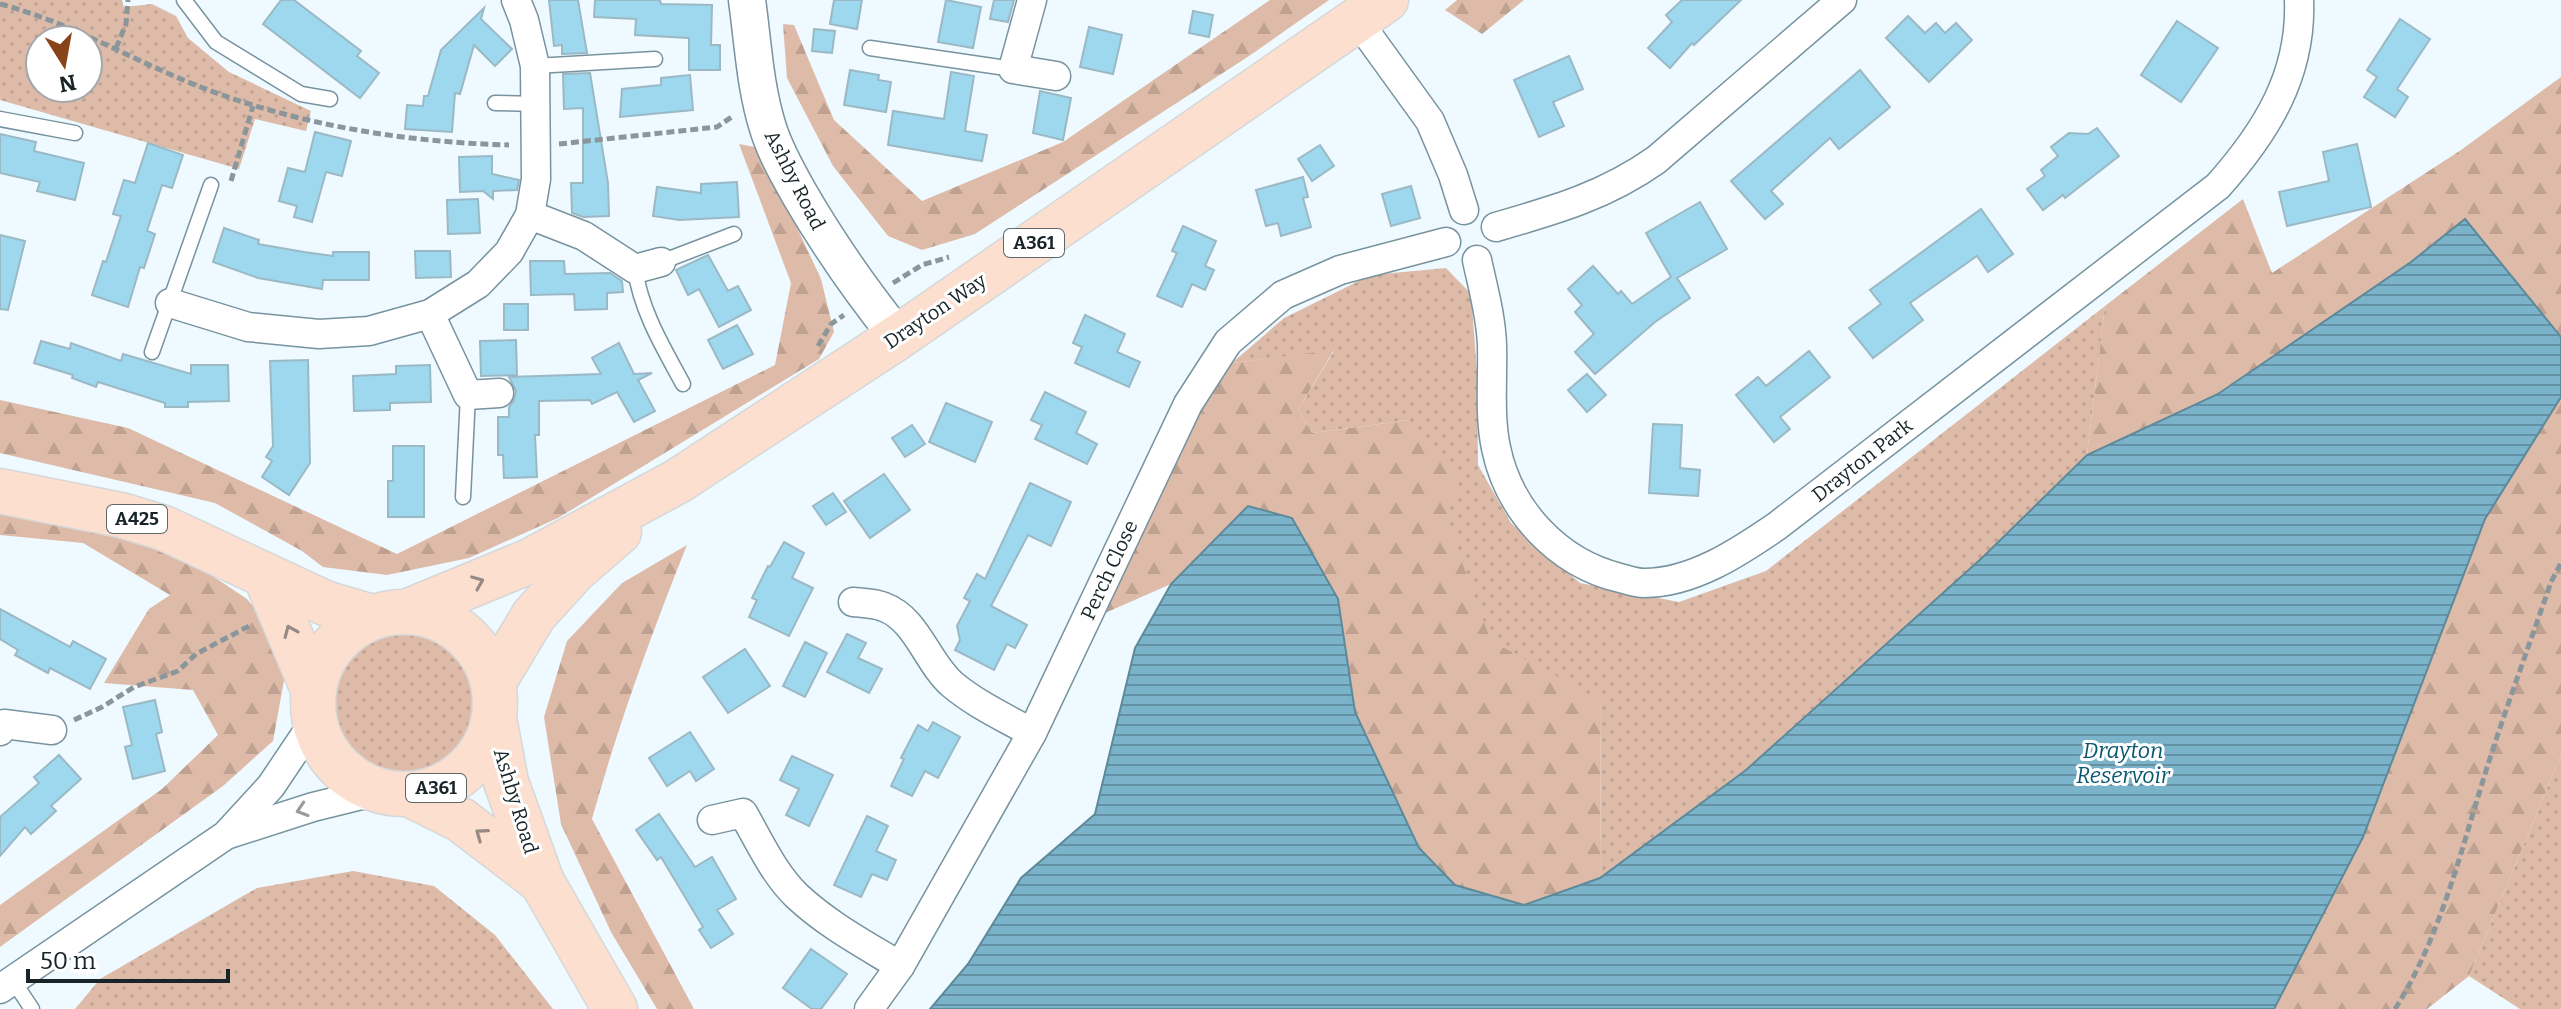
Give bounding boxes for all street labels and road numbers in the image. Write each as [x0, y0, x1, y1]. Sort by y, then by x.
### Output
street label: Ashby Road [760, 126, 830, 234]
road number: A361 [1004, 229, 1064, 257]
street label: Drayton Way [879, 268, 991, 354]
street label: Drayton Park [1807, 413, 1917, 507]
road number: A425 [107, 505, 167, 533]
street label: Perch Close [1075, 516, 1143, 624]
street label: Ashby Road [489, 746, 543, 857]
road number: A361 [406, 774, 466, 802]

